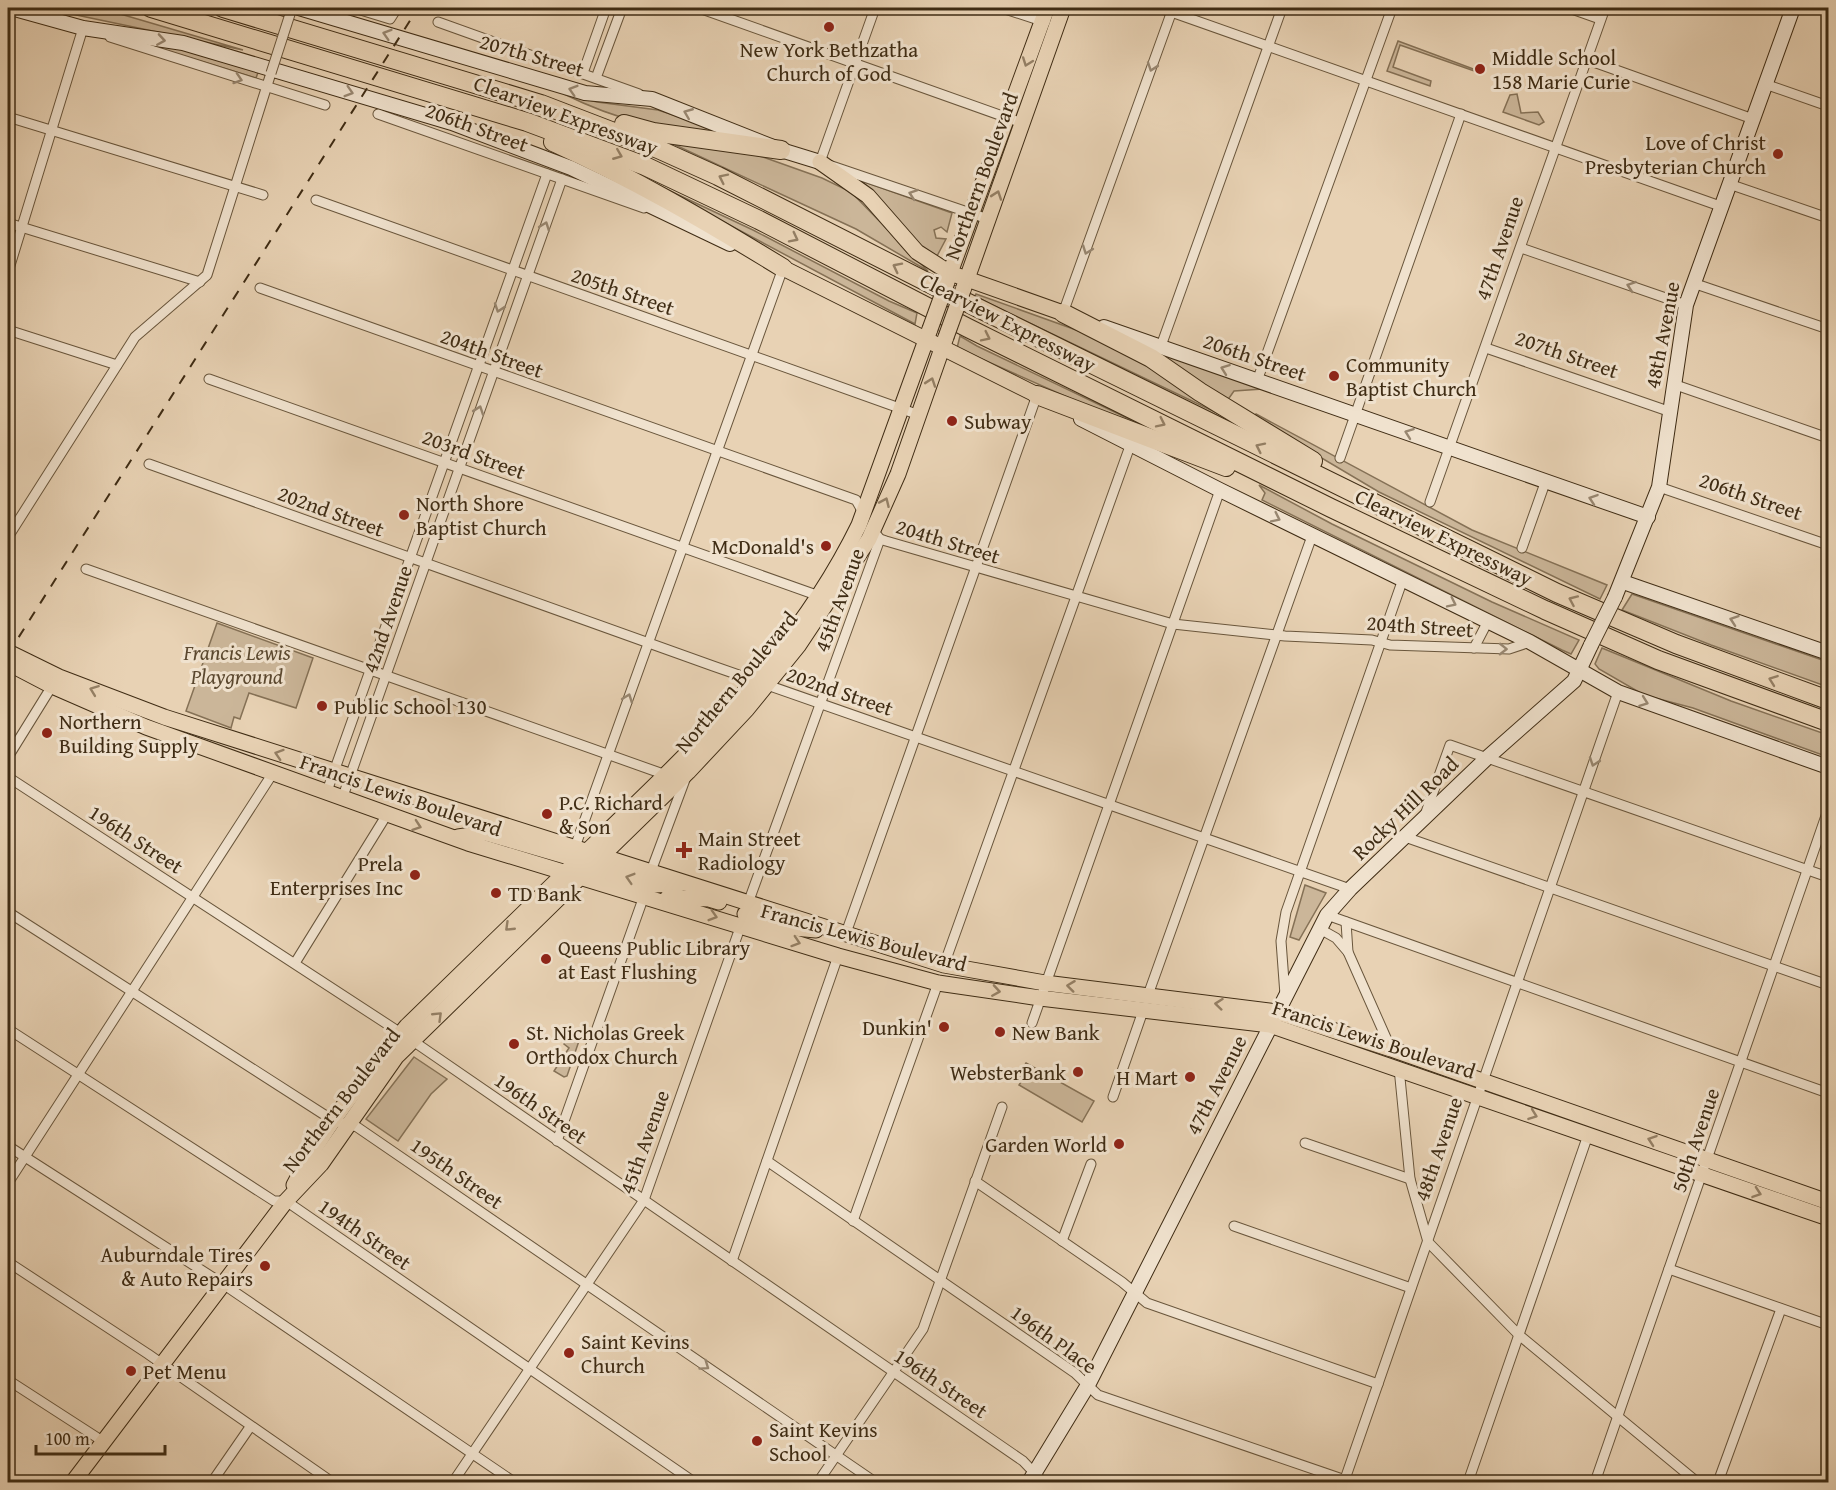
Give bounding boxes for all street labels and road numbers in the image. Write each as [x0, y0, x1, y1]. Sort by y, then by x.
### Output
street label: 207th Street [476, 25, 588, 85]
street label: Clearview Expressway [470, 67, 663, 163]
street label: Northern Boulevard [936, 87, 1026, 264]
street label: 206th Street [421, 94, 533, 160]
street label: 47th Avenue [1467, 191, 1531, 304]
street label: 205th Street [567, 259, 679, 323]
street label: Clearview Expressway [915, 264, 1102, 380]
street label: 48th Avenue [1636, 279, 1688, 391]
street label: 204th Street [436, 320, 548, 386]
street label: 207th Street [1511, 322, 1623, 386]
street label: 206th Street [1199, 325, 1311, 389]
street label: 203rd Street [418, 421, 530, 487]
street label: 206th Street [1695, 464, 1807, 528]
street label: 202nd Street [274, 477, 389, 545]
street label: Clearview Expressway [1350, 481, 1538, 594]
street label: 204th Street [892, 510, 1004, 572]
street label: 45th Avenue [806, 544, 872, 656]
street label: 42nd Avenue [354, 561, 420, 677]
street label: Northern Boulevard [667, 604, 805, 760]
street label: 204th Street [1365, 607, 1475, 645]
street label: 202nd Street [782, 658, 898, 724]
street label: Francis Lewis Boulevard [296, 746, 507, 844]
street label: Rocky Hill Road [1345, 748, 1466, 867]
street label: 196th Street [83, 797, 190, 882]
street label: Francis Lewis Boulevard [758, 895, 971, 980]
street label: Francis Lewis Boulevard [1268, 992, 1480, 1087]
street label: Northern Boulevard [274, 1020, 408, 1179]
street label: 47th Avenue [1178, 1029, 1255, 1140]
street label: 196th Street [488, 1065, 594, 1152]
street label: 50th Avenue [1663, 1083, 1727, 1196]
street label: 45th Avenue [611, 1086, 677, 1198]
street label: 48th Avenue [1406, 1092, 1470, 1205]
street label: 195th Street [404, 1130, 510, 1217]
street label: 194th Street [312, 1191, 418, 1278]
street label: 196th Place [1004, 1297, 1104, 1381]
street label: 196th Street [888, 1340, 995, 1426]

